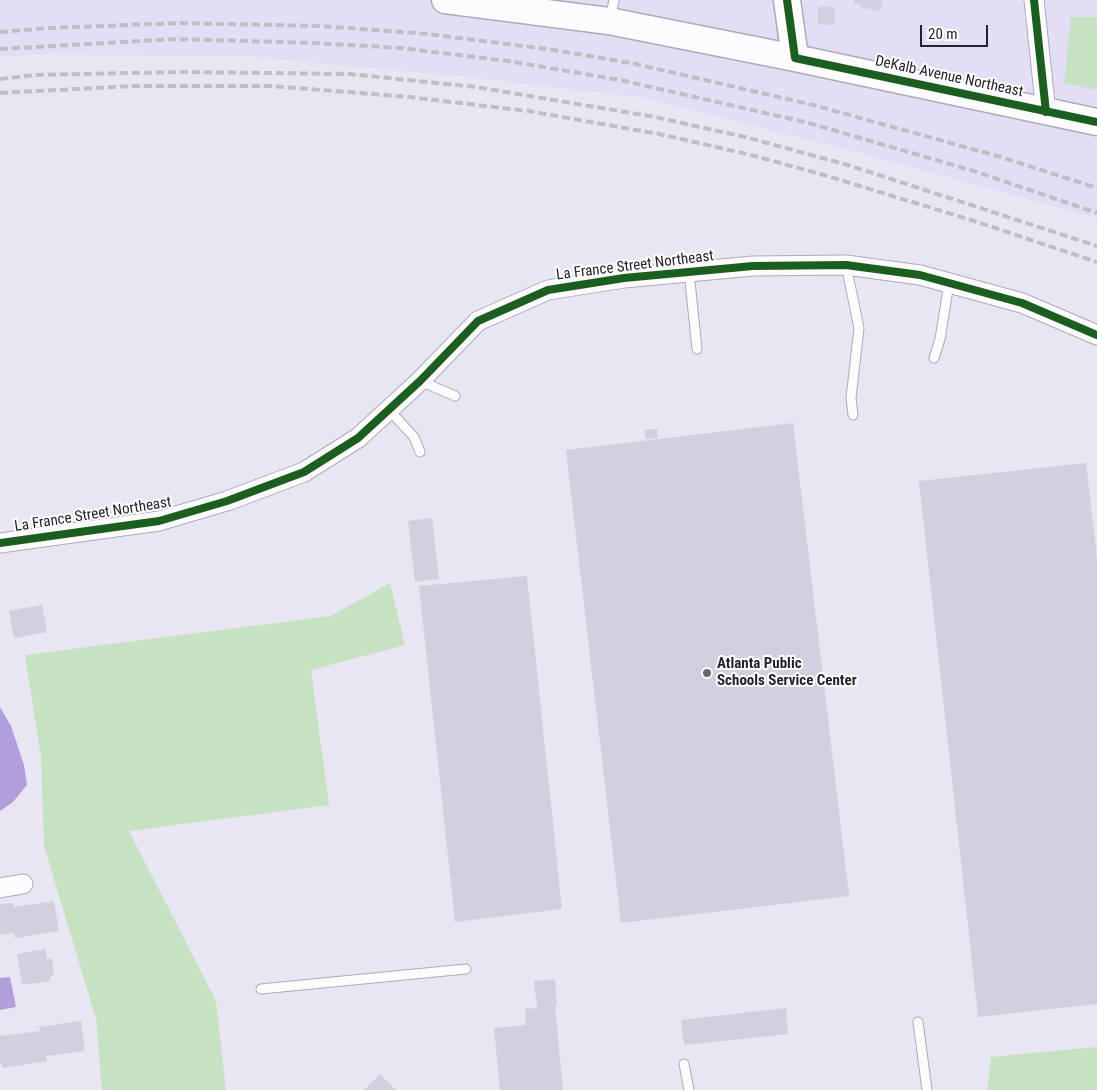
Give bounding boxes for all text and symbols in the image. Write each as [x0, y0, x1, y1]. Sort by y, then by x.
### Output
scale bar [922, 15, 990, 47]
text: 20 m [928, 25, 958, 43]
street label: DeKalb Avenue Northeast [873, 53, 1025, 101]
street label: La France Street Northeast [555, 247, 715, 285]
street label: La France Street Northeast [13, 494, 173, 536]
place label: Atlanta Public Schools Service Center [717, 655, 857, 690]
marker: Atlanta Public Schools Service Center [701, 667, 713, 679]

